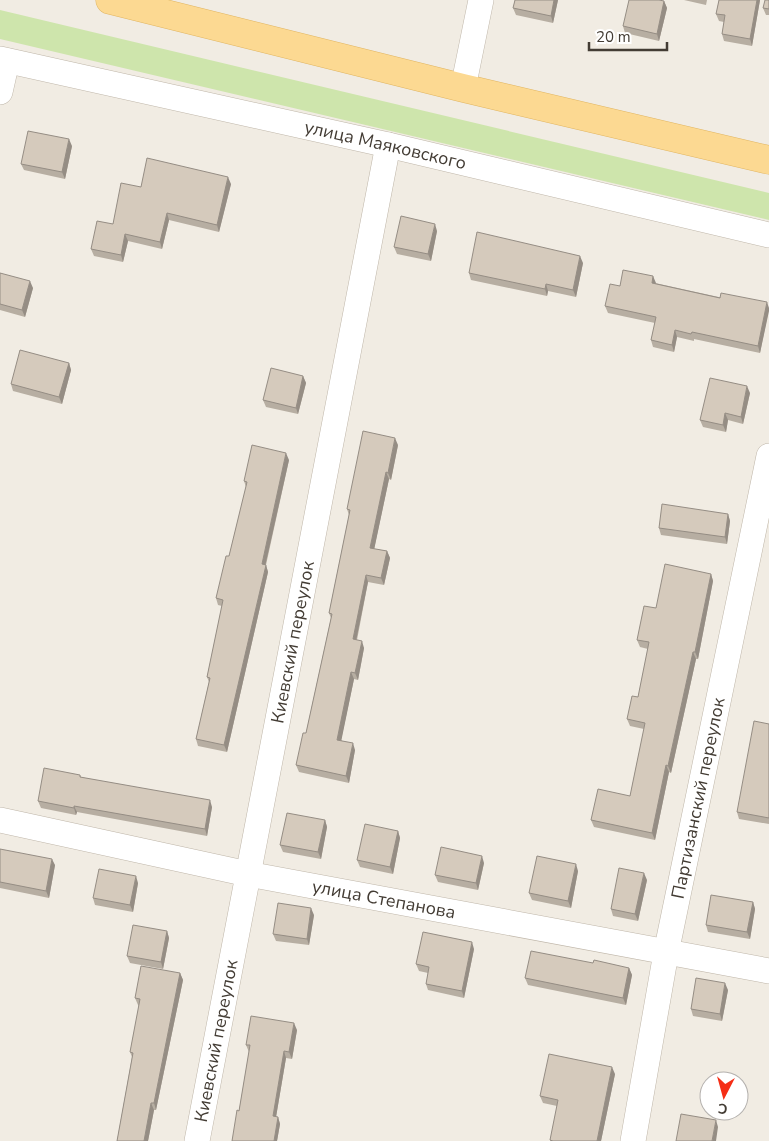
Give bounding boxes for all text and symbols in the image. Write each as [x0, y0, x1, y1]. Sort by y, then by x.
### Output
scale bar [589, 20, 666, 52]
text: 20 m [596, 27, 631, 47]
street label: улица Маяковского [302, 115, 469, 175]
street label: Киевский переулок [265, 558, 320, 725]
street label: Партизанский переулок [666, 695, 731, 901]
street label: улица Степанова [310, 874, 457, 924]
street label: Киевский переулок [189, 957, 244, 1124]
north arrow [699, 1071, 749, 1121]
text: С [716, 1098, 728, 1118]

